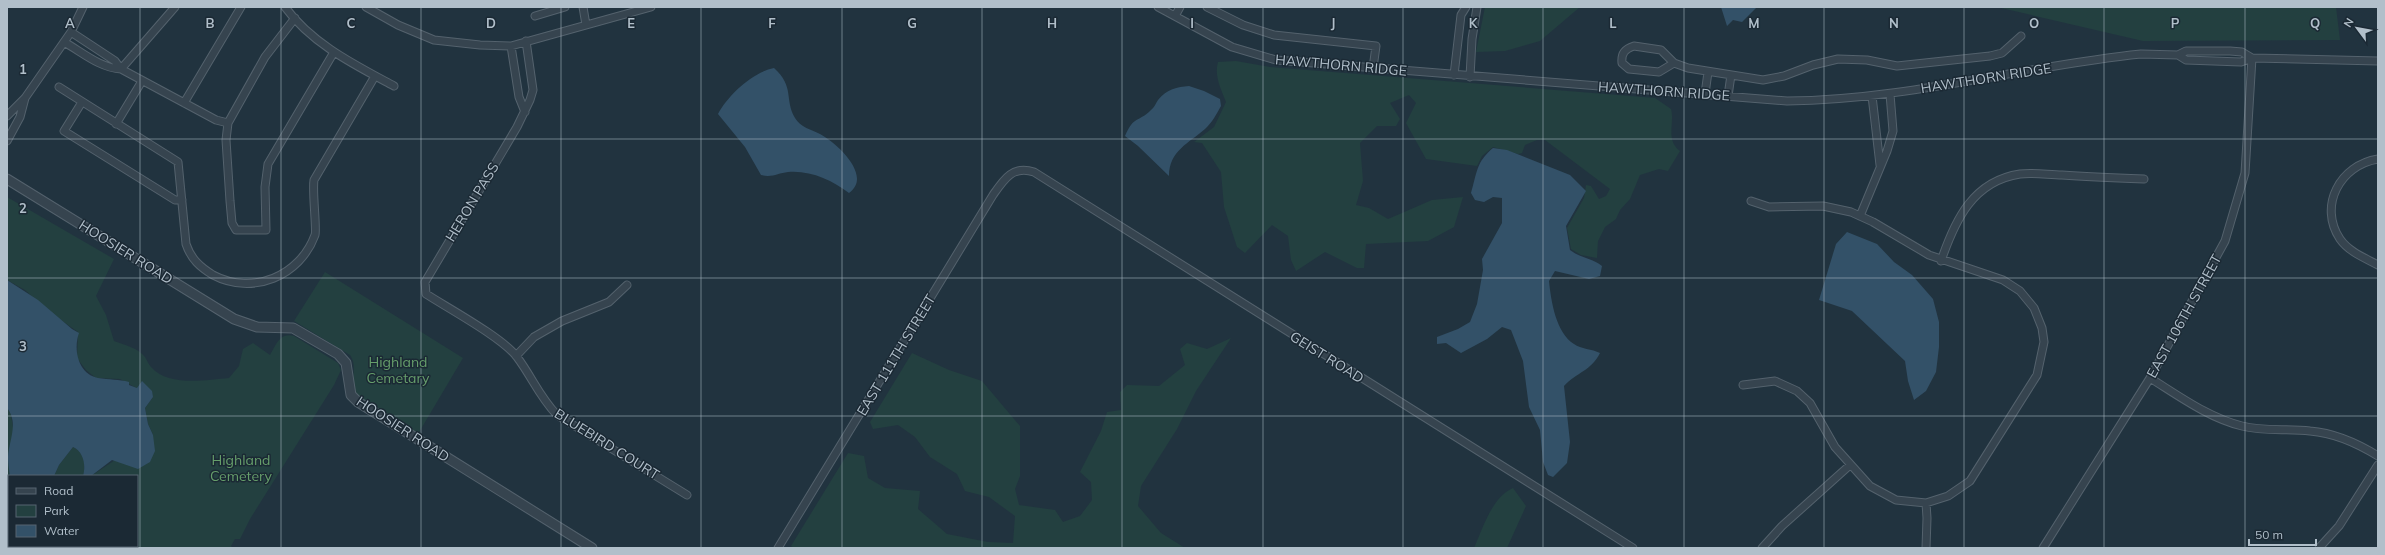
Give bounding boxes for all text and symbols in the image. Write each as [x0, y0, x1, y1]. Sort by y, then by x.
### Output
north arrow [2337, 8, 2377, 48]
text: A [65, 15, 75, 31]
text: B [206, 15, 215, 31]
text: C [347, 15, 356, 31]
text: D [486, 15, 496, 31]
text: E [627, 15, 635, 31]
text: F [768, 15, 776, 31]
text: G [907, 15, 917, 31]
text: H [1047, 15, 1057, 31]
text: I [1190, 15, 1194, 31]
text: J [1331, 15, 1335, 31]
text: K [1469, 15, 1479, 31]
text: L [1609, 15, 1617, 31]
text: M [1748, 15, 1760, 31]
text: N [1889, 15, 1899, 31]
text: O [2029, 15, 2039, 31]
text: P [2171, 15, 2180, 31]
text: Q [2310, 15, 2320, 31]
text: N [2340, 15, 2357, 30]
street label: HAWTHORN RIDGE [1274, 50, 1408, 80]
street label: HAWTHORN RIDGE [1919, 59, 2053, 97]
text: 1 [19, 61, 27, 77]
street label: HAWTHORN RIDGE [1598, 77, 1730, 105]
street label: HERON PASS [441, 159, 503, 245]
text: 2 [19, 200, 27, 216]
street label: HOOSIER ROAD [76, 216, 176, 288]
street label: EAST 106TH STREET [2143, 251, 2226, 381]
street label: EAST 111TH STREET [853, 291, 940, 419]
street label: GEIST ROAD [1287, 327, 1367, 387]
text: 3 [19, 338, 27, 354]
park label: Highland Cemetary [367, 353, 430, 387]
street label: HOOSIER ROAD [353, 392, 453, 466]
street label: BLUEBIRD COURT [551, 404, 663, 484]
park label: Highland Cemetery [210, 451, 273, 485]
legend [8, 475, 138, 547]
text: Road [44, 483, 73, 498]
text: Park [44, 503, 70, 518]
scale bar [2249, 521, 2316, 547]
text: Water [44, 523, 80, 538]
text: 50 m [2255, 527, 2283, 542]

